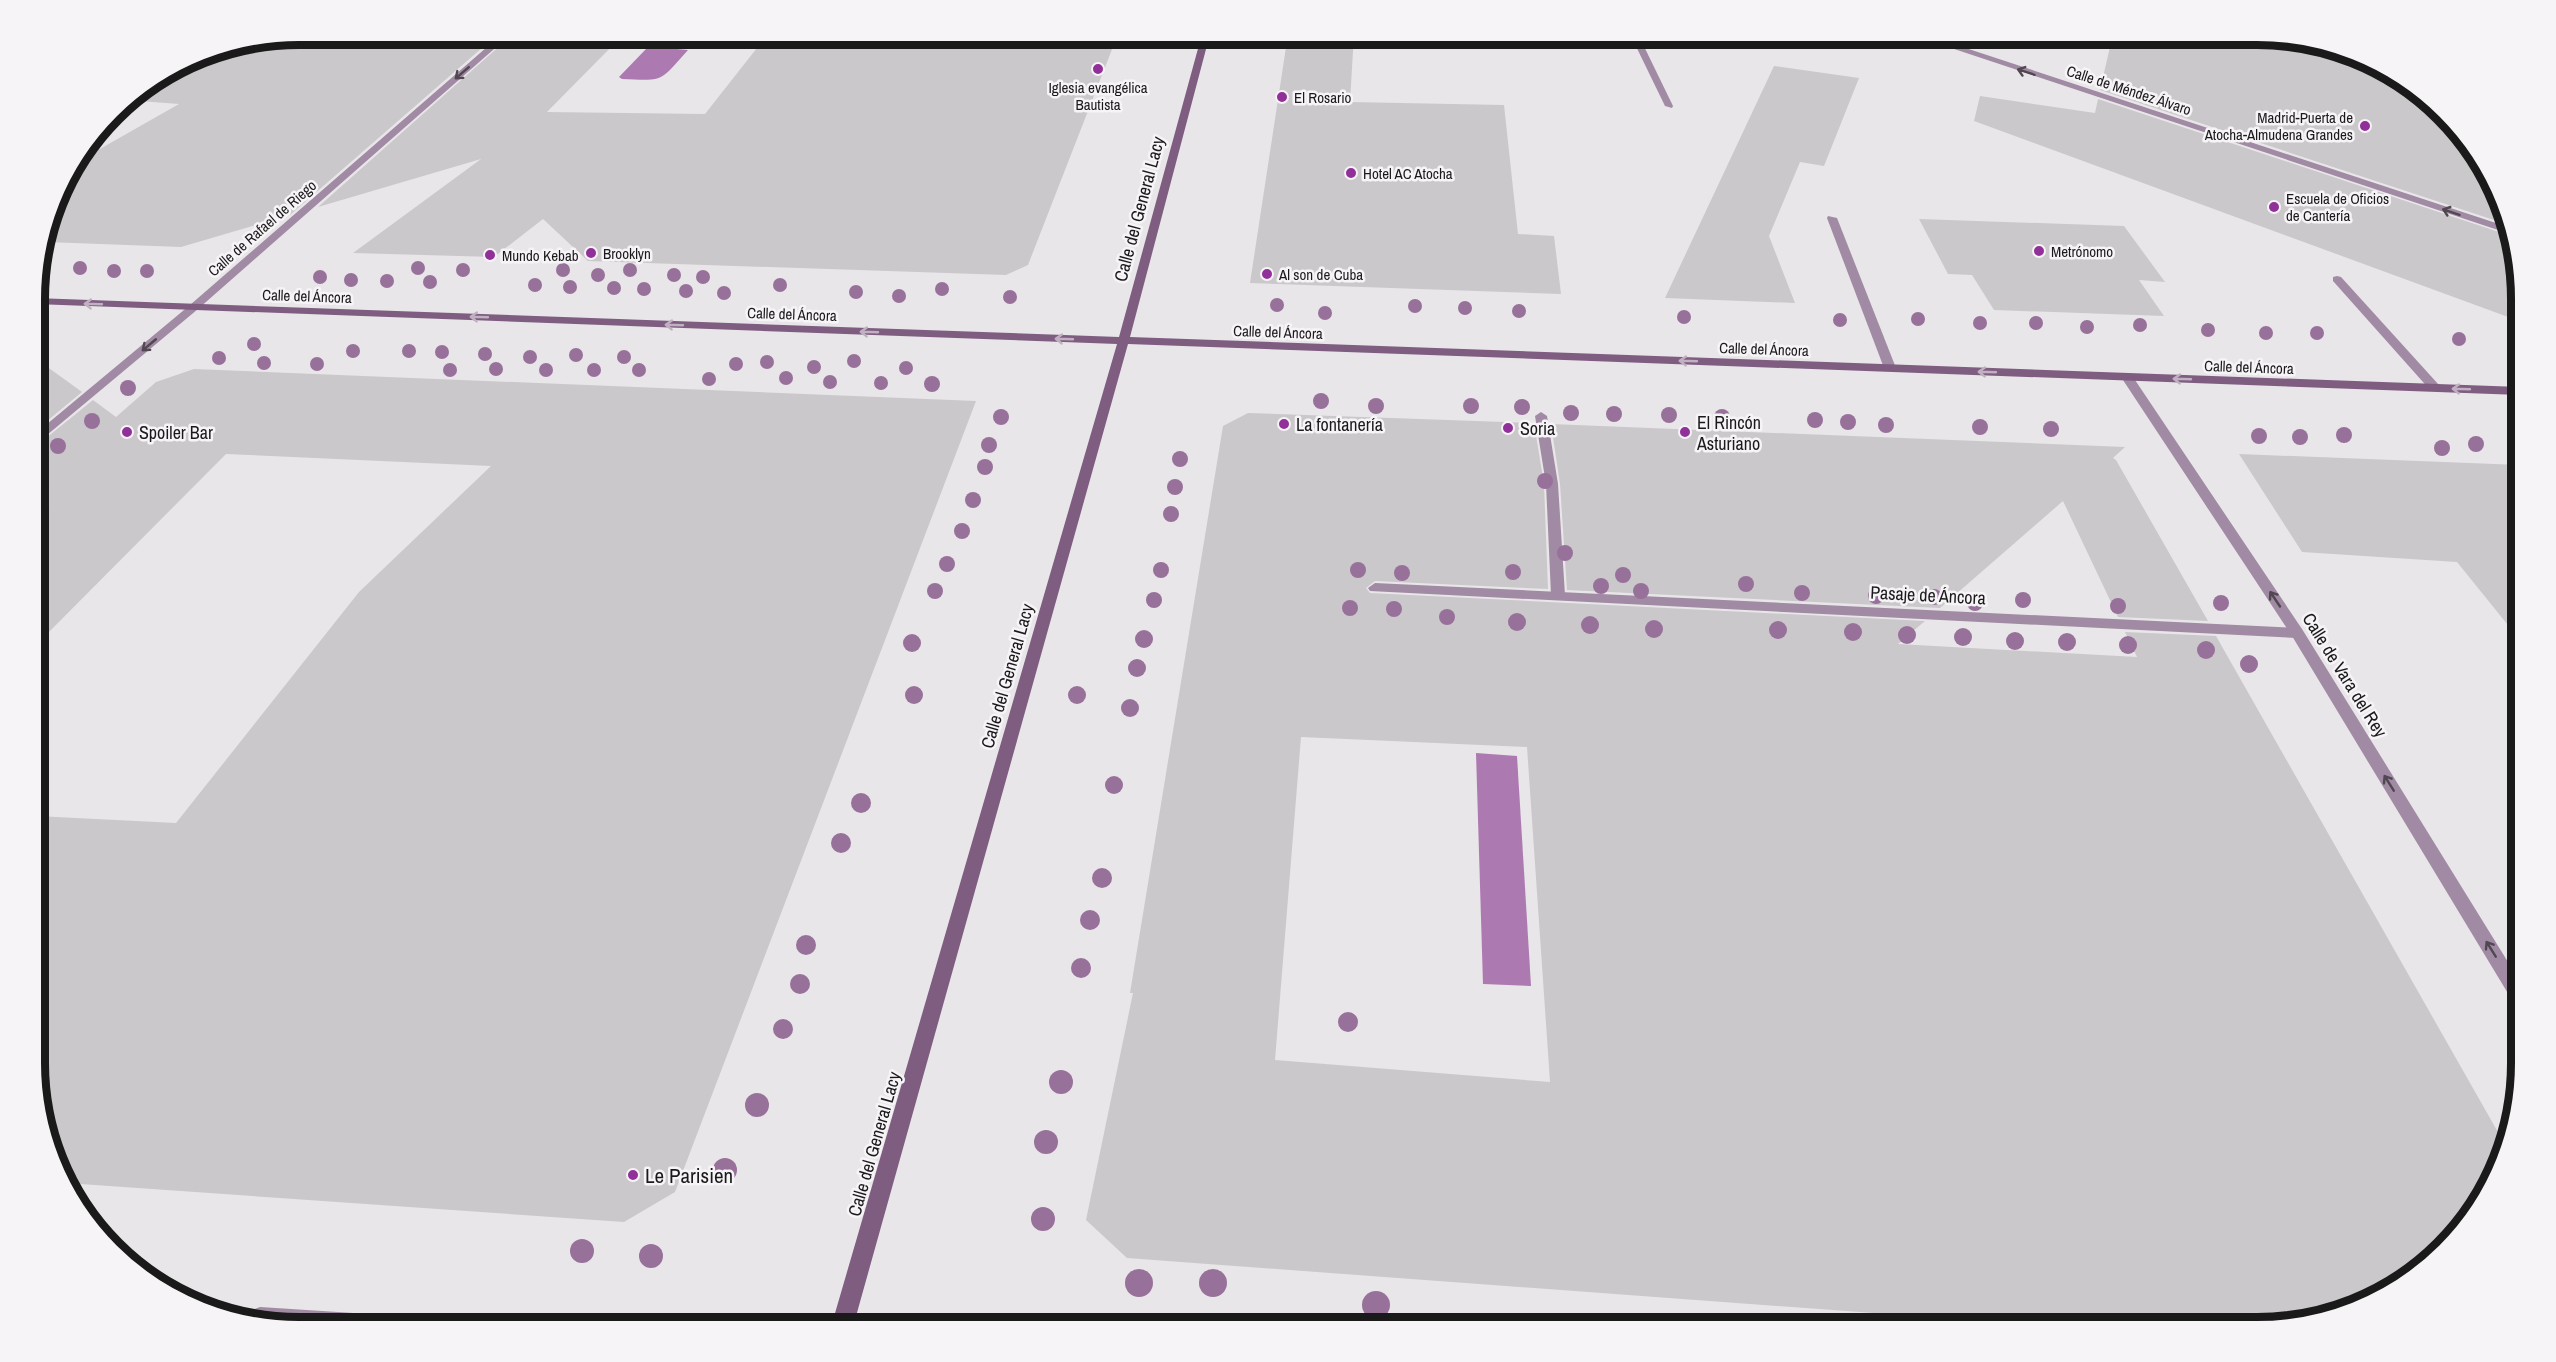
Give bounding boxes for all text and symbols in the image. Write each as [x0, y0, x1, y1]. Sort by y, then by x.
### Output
street label: Calle de Méndez Álvaro [2064, 60, 2194, 120]
marker: Iglesia evangélica Bautista [1091, 62, 1105, 76]
one-way arrow [2017, 65, 2036, 76]
one-way arrow [455, 66, 470, 80]
place label: Iglesia evangélica Bautista [1048, 77, 1148, 115]
place label: El Rosario [1294, 87, 1352, 108]
marker: El Rosario [1275, 90, 1289, 104]
place label: Madrid-Puerta de Atocha-Almudena Grandes [2204, 107, 2353, 145]
marker: Madrid-Puerta de Atocha-Almudena Grandes [2358, 119, 2372, 133]
street label: Calle del General Lacy [1108, 133, 1171, 284]
place label: Hotel AC Atocha [1363, 163, 1453, 184]
marker: Hotel AC Atocha [1344, 166, 1358, 180]
street label: Calle de Rafael de Riego [203, 175, 321, 281]
place label: Escuela de Oficios de Cantería [2286, 188, 2389, 226]
marker: Escuela de Oficios de Cantería [2267, 200, 2281, 214]
one-way arrow [2442, 205, 2461, 216]
place label: Metrónomo [2051, 241, 2113, 262]
place label: Brooklyn [603, 243, 651, 264]
marker: Metrónomo [2032, 244, 2046, 258]
place label: Mundo Kebab [502, 245, 579, 266]
marker: Brooklyn [584, 246, 598, 260]
marker: Mundo Kebab [483, 248, 497, 262]
place label: Al son de Cuba [1278, 264, 1363, 285]
marker: Al son de Cuba [1260, 267, 1274, 281]
street label: Calle del Áncora [262, 284, 352, 308]
one-way arrow [84, 298, 104, 309]
street label: Calle del Áncora [747, 302, 837, 326]
one-way arrow [470, 312, 490, 323]
one-way arrow [665, 319, 685, 330]
street label: Calle del Áncora [1233, 320, 1323, 344]
one-way arrow [860, 326, 880, 337]
one-way arrow [1055, 333, 1075, 344]
street label: Calle del Áncora [1719, 337, 1809, 361]
one-way arrow [141, 338, 157, 351]
one-way arrow [1678, 355, 1698, 366]
street label: Calle del Áncora [2204, 355, 2294, 379]
one-way arrow [1978, 366, 1998, 378]
one-way arrow [2173, 374, 2193, 385]
one-way arrow [2452, 384, 2472, 395]
place label: El Rincón Asturiano [1696, 410, 1761, 456]
place label: La fontanería [1296, 412, 1383, 437]
place label: Soria [1520, 416, 1555, 441]
marker: La fontanería [1277, 417, 1291, 431]
place label: Spoiler Bar [139, 420, 213, 445]
marker: Soria [1501, 421, 1515, 435]
marker: Spoiler Bar [120, 425, 134, 439]
marker: El Rincón Asturiano [1678, 425, 1692, 439]
street label: Pasaje de Áncora [1870, 579, 1986, 611]
one-way arrow [2268, 591, 2281, 608]
street label: Calle del General Lacy [974, 600, 1040, 751]
street label: Calle de Vara del Rey [2297, 608, 2394, 743]
one-way arrow [2382, 775, 2394, 792]
one-way arrow [2484, 941, 2496, 958]
street label: Calle del General Lacy [841, 1068, 907, 1219]
place label: Le Parisien [645, 1161, 733, 1190]
marker: Le Parisien [626, 1168, 640, 1182]

